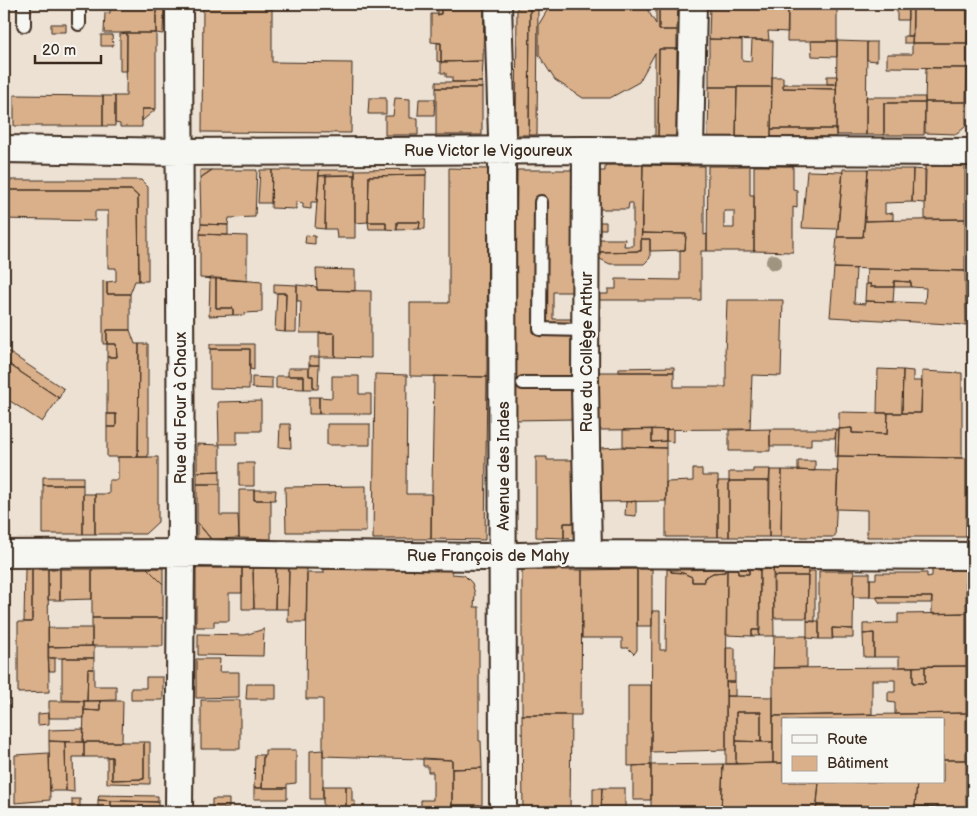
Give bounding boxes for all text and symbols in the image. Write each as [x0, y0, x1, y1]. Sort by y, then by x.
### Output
scale bar [35, 32, 101, 64]
text: 20 m [42, 41, 76, 60]
street label: Rue Victor le Vigoureux [404, 142, 573, 161]
street label: Rue du Collège Arthur [578, 271, 597, 432]
street label: Rue du Four à Chaux [172, 331, 191, 484]
street label: Avenue des Indes [495, 401, 514, 531]
street label: Rue François de Mahy [407, 547, 570, 566]
legend [782, 718, 944, 784]
text: Route [827, 730, 868, 749]
text: Bâtiment [827, 754, 889, 773]

